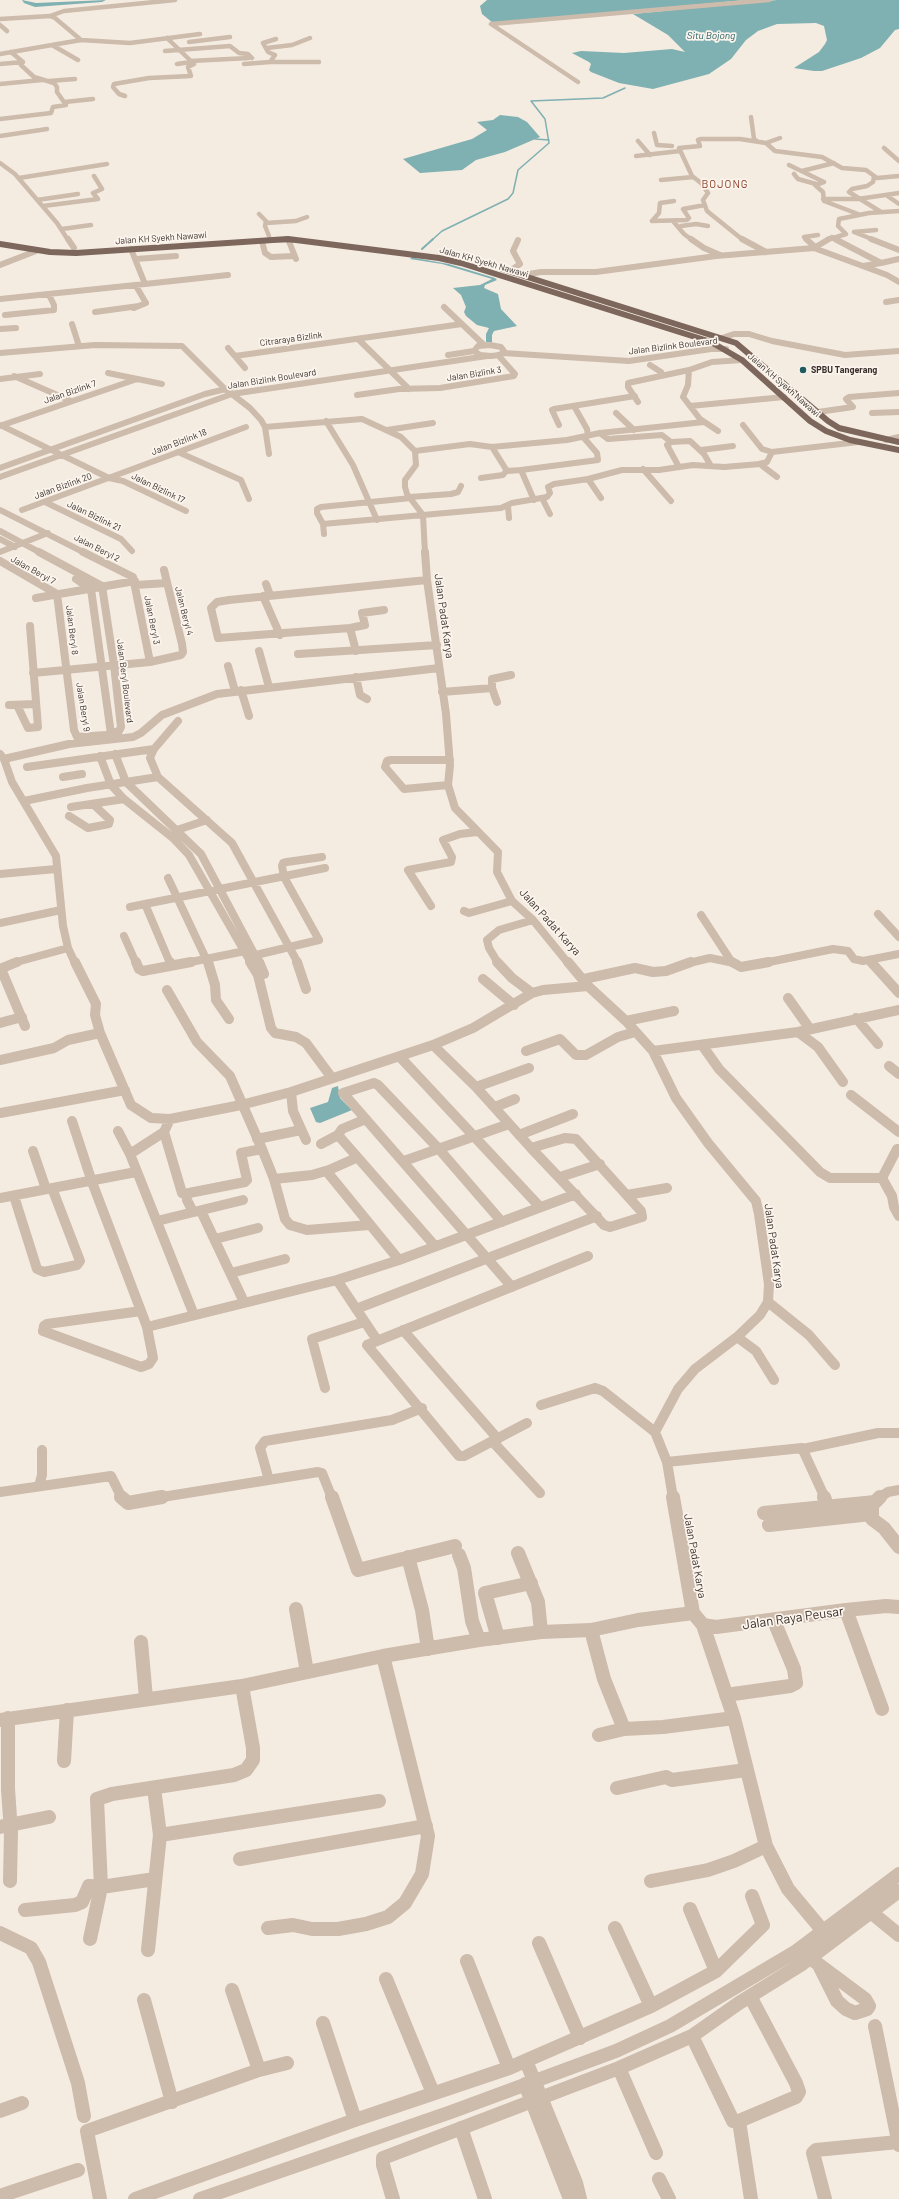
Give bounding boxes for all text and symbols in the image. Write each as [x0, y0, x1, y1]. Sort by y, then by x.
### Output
water label: Situ Bojong [687, 30, 735, 42]
district label: BOJONG [701, 177, 749, 191]
street label: Jalan KH Syekh Nawawi [115, 229, 207, 247]
street label: Jalan KH Syekh Nawawi [438, 244, 530, 280]
street label: Citraraya Bizlink [259, 329, 323, 349]
street label: Jalan Bizlink Boulevard [628, 335, 718, 357]
street label: Jalan KH Syekh Nawawi [746, 351, 822, 419]
street label: Jalan Bizlink 3 [446, 364, 502, 384]
marker: SPBU Tangerang [798, 365, 808, 375]
place label: SPBU Tangerang [811, 365, 877, 375]
street label: Jalan Bizlink Boulevard [227, 367, 317, 391]
street label: Jalan Bizlink 7 [42, 378, 98, 406]
street label: Jalan Bizlink 18 [150, 426, 208, 458]
street label: Jalan Bizlink 17 [130, 470, 186, 506]
street label: Jalan Bizlink 20 [33, 471, 93, 501]
street label: Jalan Bizlink 21 [65, 498, 123, 534]
street label: Jalan Beryl 2 [72, 532, 122, 564]
street label: Jalan Beryl 7 [9, 553, 57, 587]
street label: Jalan Padat Karya [432, 573, 456, 659]
street label: Jalan Beryl 4 [173, 585, 195, 637]
street label: Jalan Beryl 3 [142, 595, 162, 645]
street label: Jalan Beryl 8 [64, 605, 80, 655]
street label: Jalan Beryl Boulevard [115, 639, 135, 723]
street label: Jalan Beryl 9 [74, 682, 92, 732]
street label: Jalan Padat Karya [517, 886, 583, 958]
street label: Jalan Padat Karya [762, 1203, 786, 1289]
street label: Jalan Padat Karya [681, 1513, 709, 1599]
street label: Jalan Raya Peusar [741, 1603, 845, 1633]

